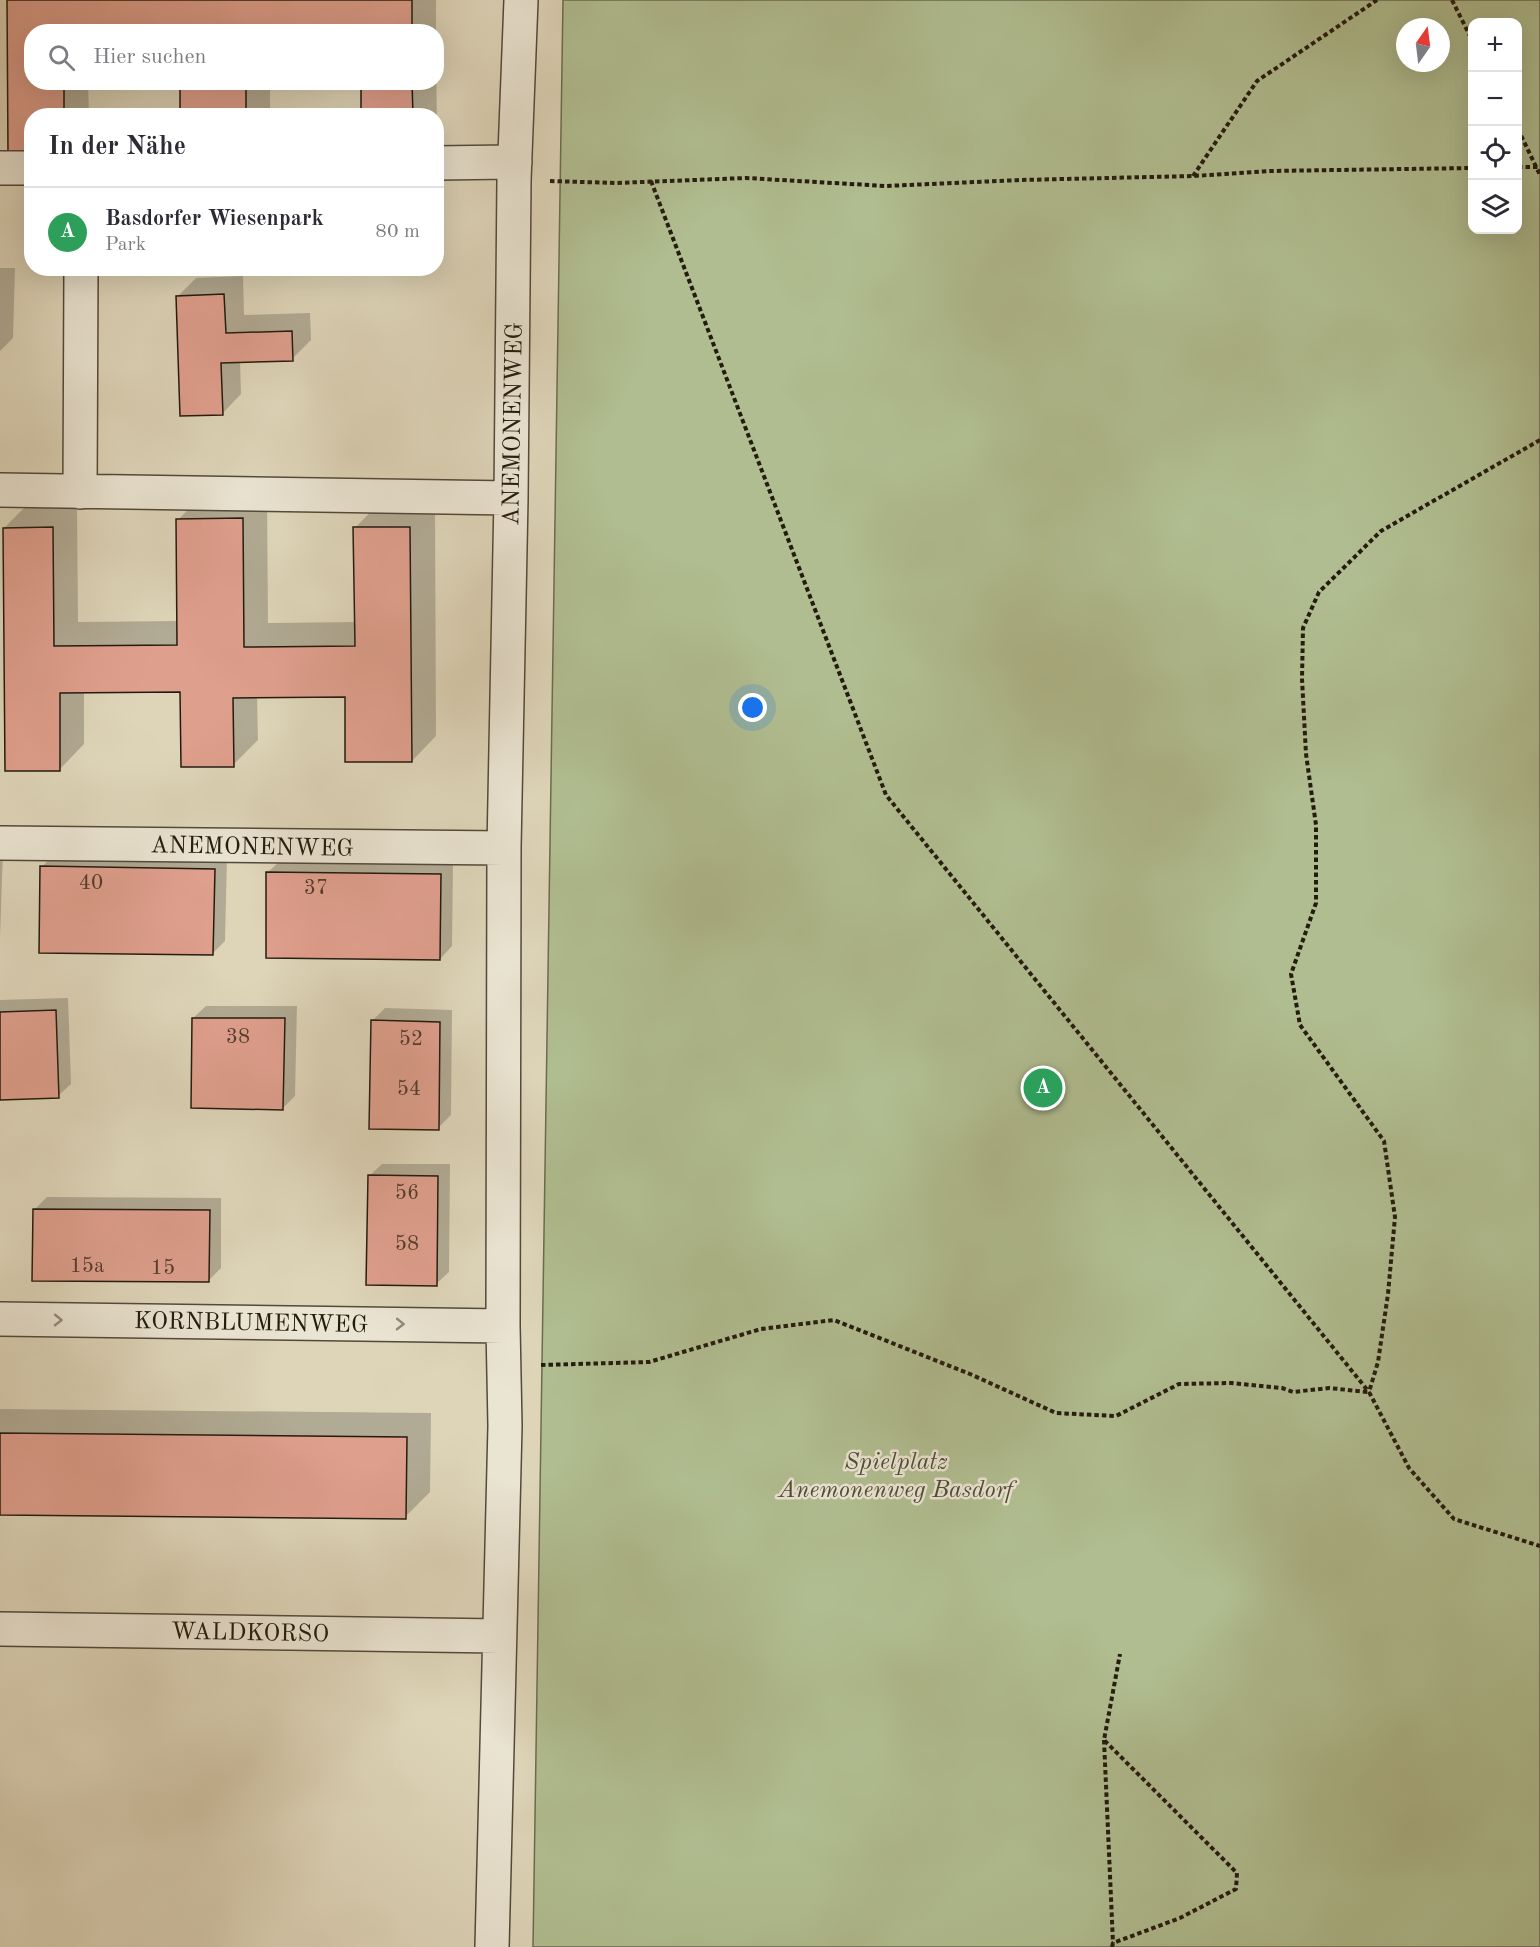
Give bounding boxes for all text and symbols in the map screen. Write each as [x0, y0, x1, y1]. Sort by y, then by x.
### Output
north arrow [1396, 18, 1450, 72]
map controls [1468, 18, 1522, 234]
button: + [1468, 18, 1522, 72]
search box [24, 24, 444, 90]
icon: search [45, 41, 78, 74]
text: Hier suchen [93, 46, 206, 68]
button: − [1468, 72, 1522, 126]
button: locate [1468, 126, 1522, 180]
text: In der Nähe [48, 134, 186, 160]
button: layers [1468, 180, 1522, 234]
text: Basdorfer Wiesenpark [105, 208, 324, 230]
text: A [60, 222, 75, 242]
text: 80 m [375, 222, 420, 242]
text: Park [105, 235, 146, 255]
street label: ANEMONENWEG [500, 322, 528, 526]
your location [738, 693, 767, 722]
street label: ANEMONENWEG [150, 834, 354, 862]
house number: 40 [79, 873, 103, 894]
house number: 37 [304, 878, 328, 899]
house number: 38 [226, 1027, 250, 1048]
house number: 52 [399, 1029, 423, 1050]
pin: A [1024, 1066, 1062, 1110]
house number: 54 [397, 1079, 421, 1100]
house number: 56 [395, 1183, 419, 1204]
house number: 58 [395, 1234, 419, 1255]
house number: 15a [70, 1256, 104, 1277]
house number: 15 [151, 1258, 175, 1279]
street label: KORNBLUMENWEG [134, 1310, 368, 1338]
one-way arrow [54, 1314, 63, 1326]
one-way arrow [396, 1318, 405, 1331]
park label: Spielplatz Anemonenweg Basdorf [776, 1451, 1018, 1503]
street label: WALDKORSO [171, 1621, 329, 1647]

